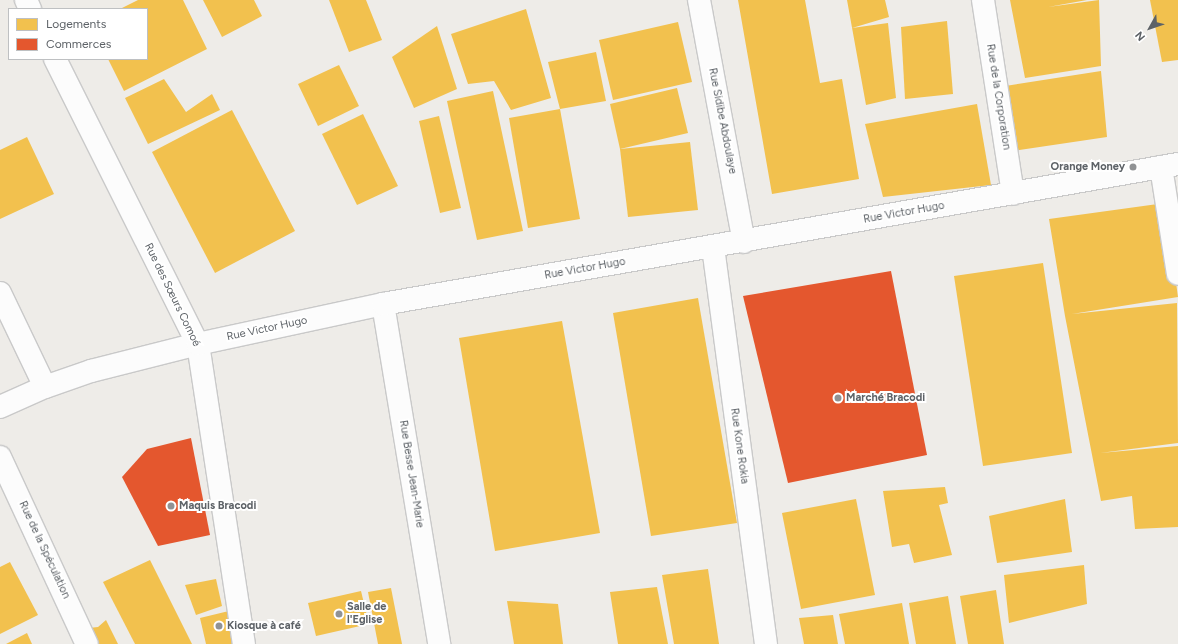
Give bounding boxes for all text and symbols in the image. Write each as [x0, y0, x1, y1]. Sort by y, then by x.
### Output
legend [8, 8, 148, 60]
north arrow [1130, 8, 1170, 48]
text: Logements [46, 17, 106, 31]
text: N [1133, 29, 1148, 43]
text: Commerces [46, 37, 111, 51]
street label: Rue de la Corporation [983, 43, 1013, 151]
street label: Rue Sidibe Abdoulaye [705, 67, 739, 175]
place label: Orange Money [1050, 160, 1125, 174]
marker: Orange Money [1128, 162, 1138, 172]
street label: Rue Victor Hugo [862, 199, 946, 227]
street label: Rue des Sœurs Comoé [141, 241, 203, 349]
street label: Rue Victor Hugo [543, 255, 627, 283]
street label: Rue Victor Hugo [225, 314, 309, 344]
place label: Marché Bracodi [846, 391, 925, 405]
marker: Marché Bracodi [833, 393, 843, 403]
street label: Rue Kone Rokia [727, 407, 751, 485]
street label: Rue Besse Jean-Marie [396, 419, 426, 529]
street label: Rue de la Spéculation [16, 499, 72, 601]
place label: Maquis Bracodi [179, 499, 256, 513]
marker: Maquis Bracodi [166, 501, 176, 511]
place label: Salle de l'Eglise [347, 601, 386, 627]
marker: Salle de l'Eglise [334, 609, 344, 619]
place label: Kiosque à café [227, 619, 301, 633]
marker: Kiosque à café [214, 621, 224, 631]

